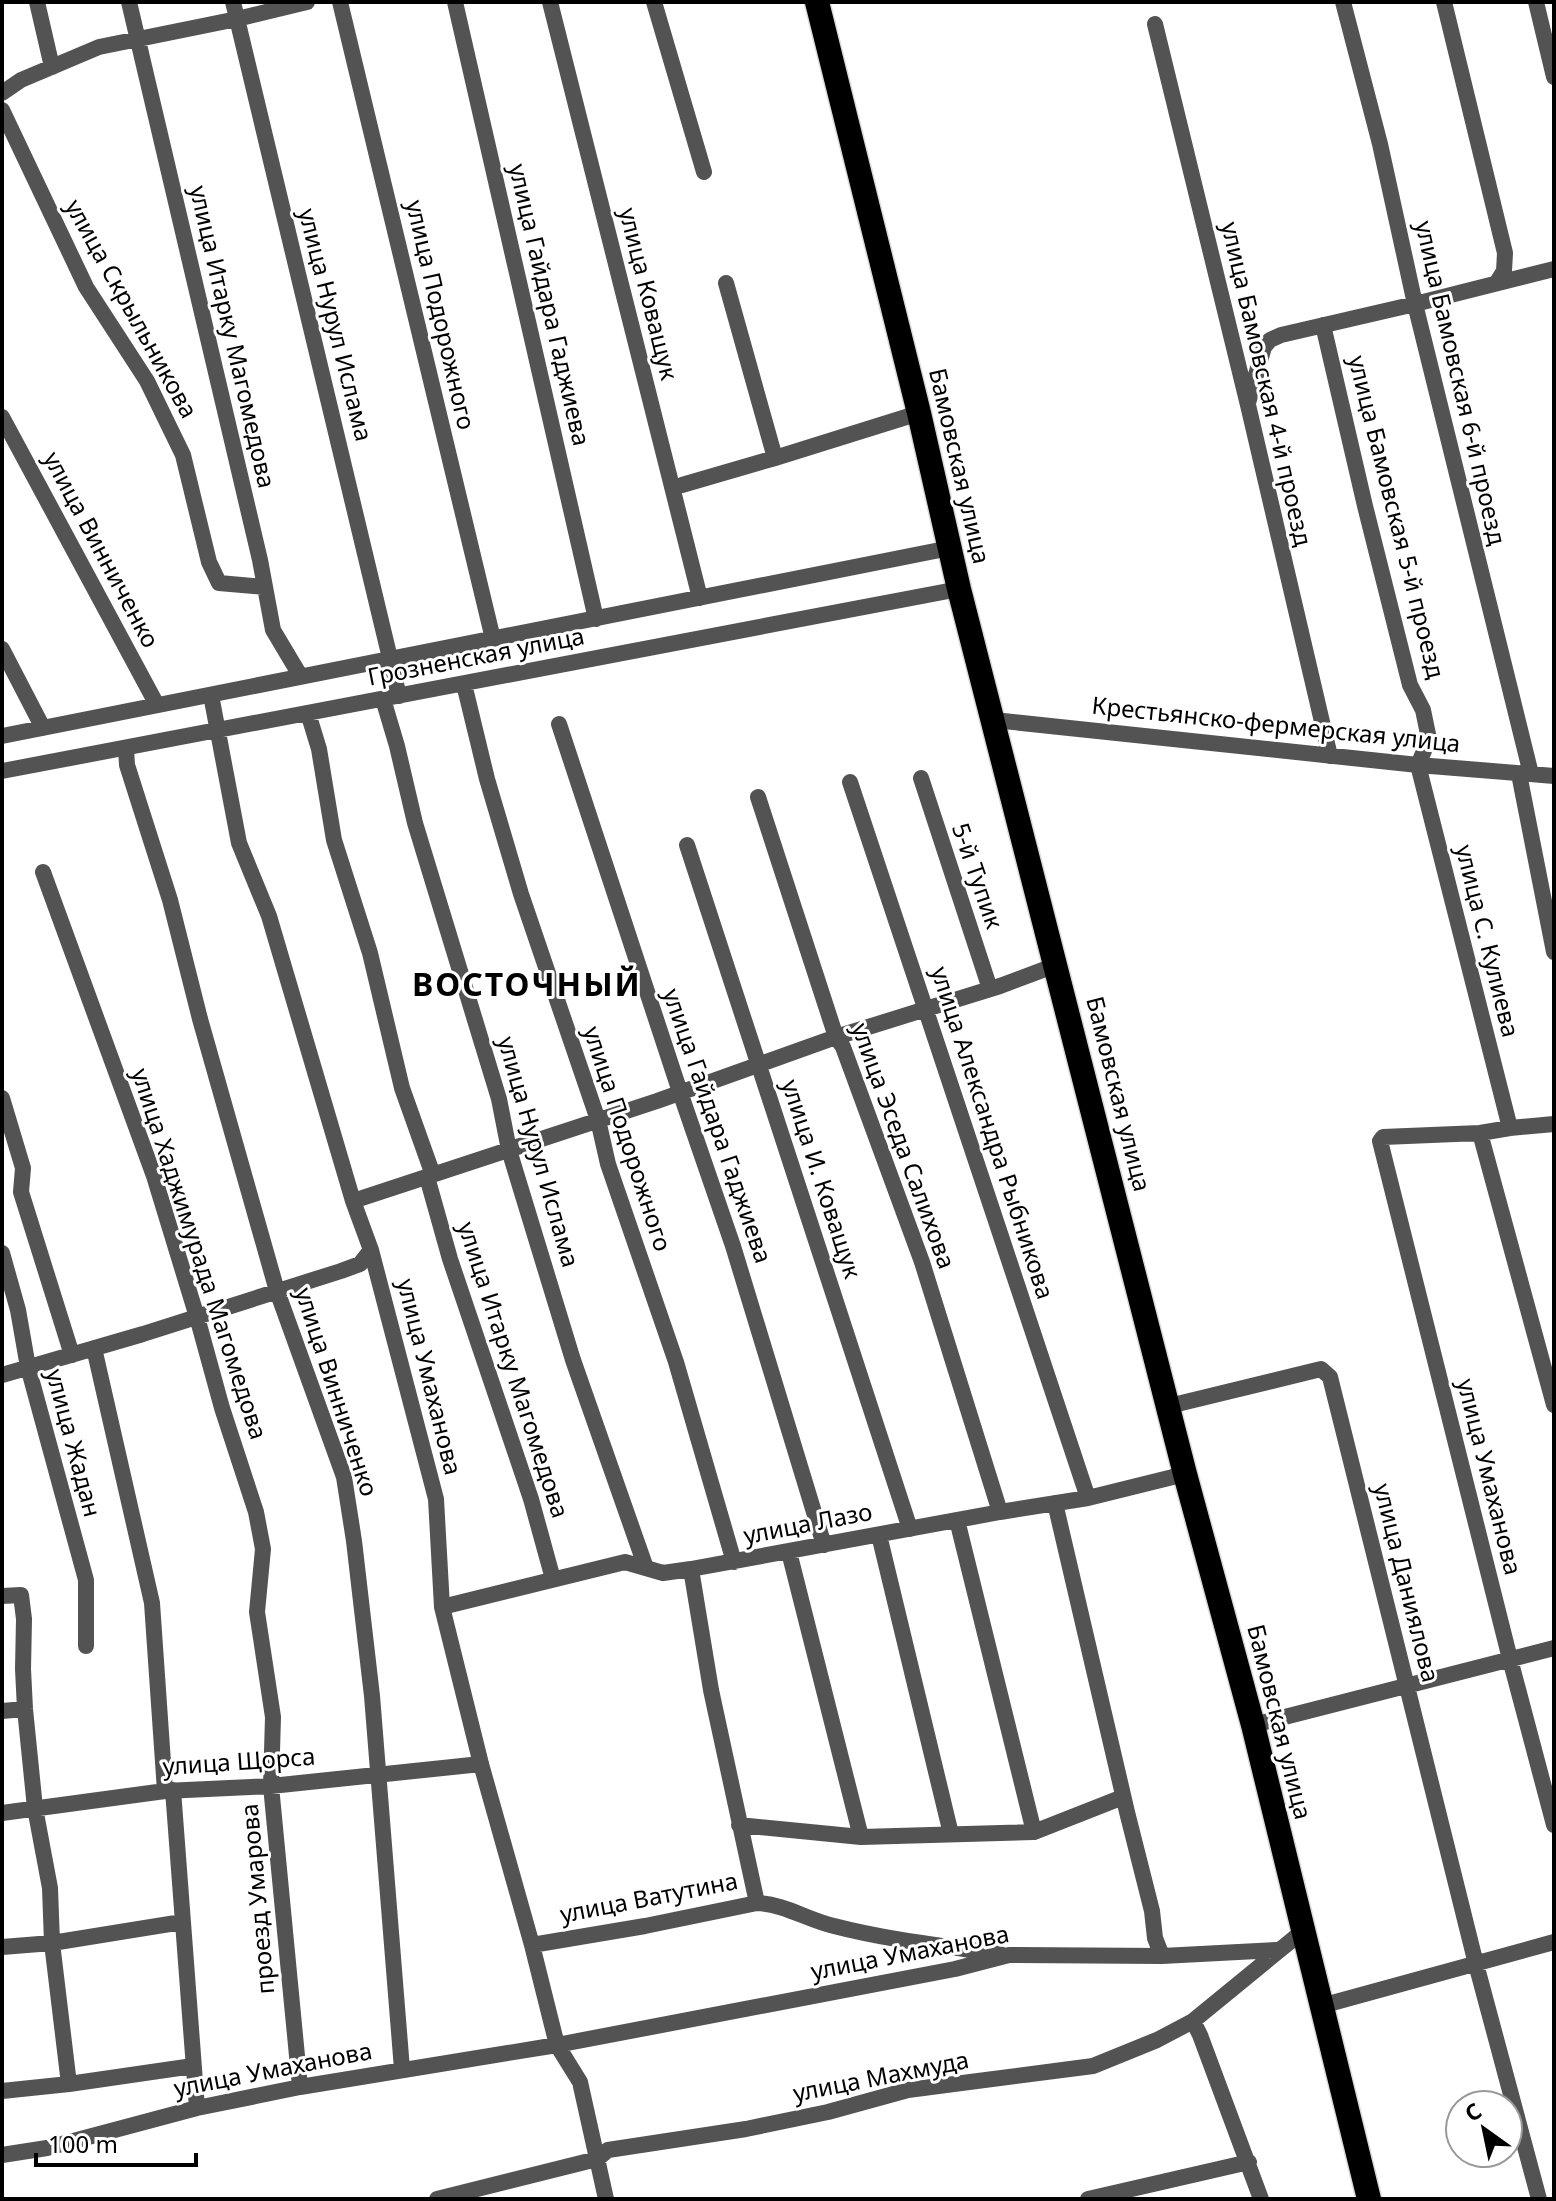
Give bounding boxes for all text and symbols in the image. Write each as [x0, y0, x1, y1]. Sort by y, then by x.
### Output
street label: улица Гайдара Гаджиева [502, 161, 599, 449]
street label: улица Итарку Магомедова [183, 182, 284, 491]
street label: улица Скрыльникова [58, 193, 206, 424]
street label: улица Подорожного [399, 197, 484, 433]
street label: улица Коващук [612, 204, 687, 383]
street label: улица Нурул Ислама [292, 205, 381, 444]
street label: улица Бамовская 6-й проезд [1408, 217, 1515, 548]
street label: улица Бамовская 4-й проезд [1214, 218, 1321, 549]
street label: улица Бамовская 5-й проезд [1341, 352, 1454, 682]
street label: Бамовская улица [922, 365, 999, 567]
street label: улица Винниченко [37, 445, 168, 653]
street label: Грозненская улица [364, 618, 587, 693]
street label: Крестьянско-фермерская улица [1090, 688, 1462, 759]
street label: 5-й Тупик [945, 818, 1012, 933]
street label: улица С. Кулиева [1449, 841, 1528, 1040]
district label: ВОСТОЧНЫЙ [412, 962, 642, 1005]
street label: улица Александра Рыбникова [924, 962, 1063, 1303]
street label: улица Гайдара Гаджиева [656, 984, 781, 1267]
street label: Бамовская улица [1079, 993, 1160, 1195]
street label: улица Эседа Салихова [845, 1018, 964, 1273]
street label: улица Подорожного [576, 1022, 680, 1255]
street label: улица Нурул Ислама [491, 1032, 588, 1271]
street label: улица Хаджимурада Магомедова [125, 1064, 276, 1443]
street label: улица И. Коващук [775, 1075, 870, 1282]
street label: улица Итарку Магомедова [451, 1217, 578, 1522]
street label: улица Умаханова [390, 1275, 471, 1478]
street label: улица Винниченко [288, 1283, 387, 1500]
street label: улица Жадан [39, 1365, 110, 1520]
street label: улица Умаханова [1450, 1375, 1531, 1578]
street label: улица Даниялова [1367, 1480, 1448, 1686]
street label: улица Лазо [741, 1494, 875, 1551]
street label: Бамовская улица [1240, 1621, 1321, 1823]
street label: улица Щорса [161, 1739, 316, 1782]
street label: проезд Умарова [232, 1802, 281, 1996]
street label: улица Ватутина [557, 1863, 740, 1930]
street label: улица Умаханова [808, 1916, 1012, 1987]
street label: улица Умаханова [171, 2033, 375, 2104]
street label: улица Махмуда [790, 2042, 971, 2109]
north arrow [1444, 2089, 1524, 2169]
text: С [1458, 2095, 1487, 2128]
scale bar [36, 2117, 196, 2167]
text: 100 m [48, 2127, 118, 2160]

